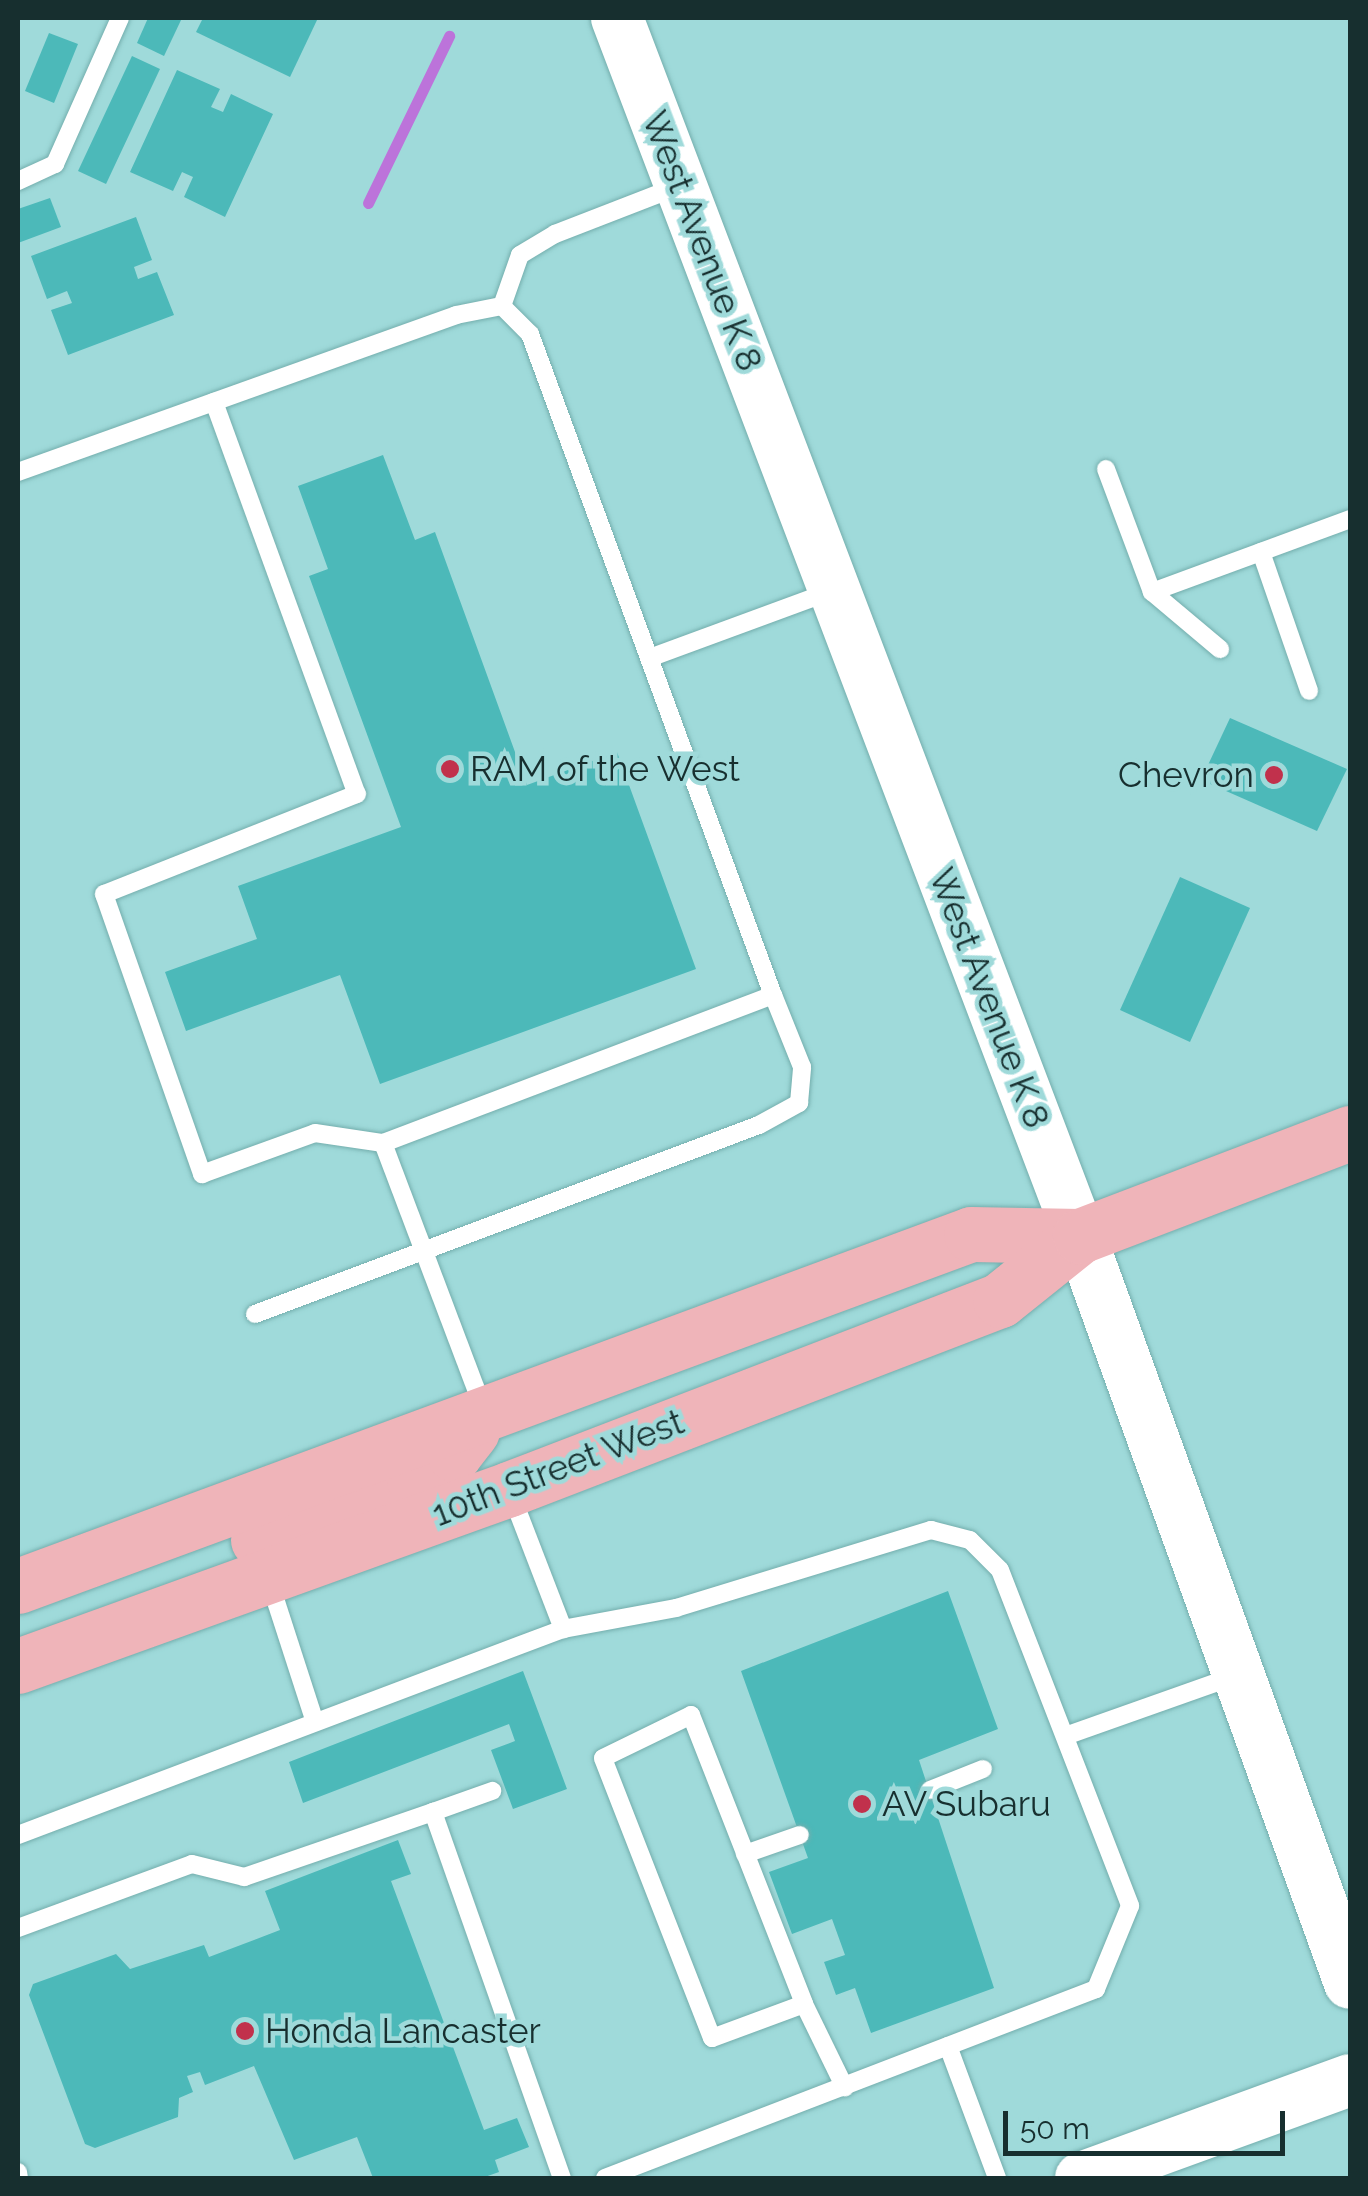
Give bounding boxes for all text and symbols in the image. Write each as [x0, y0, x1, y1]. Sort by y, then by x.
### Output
street label: West Avenue K 8 [633, 105, 771, 377]
place label: RAM of the West [470, 748, 742, 790]
place label: Chevron [1118, 754, 1254, 796]
marker: RAM of the West [439, 758, 461, 780]
marker: Chevron [1263, 764, 1285, 786]
street label: West Avenue K 8 [920, 862, 1058, 1134]
street label: 10th Street West [426, 1401, 690, 1535]
place label: AV Subaru [882, 1783, 1052, 1825]
marker: AV Subaru [851, 1793, 873, 1815]
place label: Honda Lancaster [265, 2010, 541, 2052]
marker: Honda Lancaster [234, 2020, 256, 2042]
scale bar [1008, 2091, 1290, 2153]
text: 50 m [1020, 2111, 1090, 2146]

